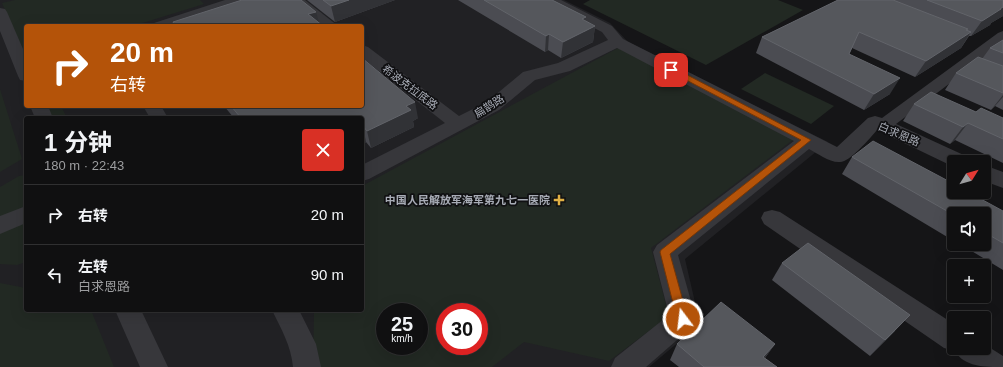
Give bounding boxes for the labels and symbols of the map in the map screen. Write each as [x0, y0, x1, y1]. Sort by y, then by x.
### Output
pin [654, 53, 688, 87]
street label: 希波克拉底路 [380, 62, 440, 112]
street label: 扁鹊路 [472, 92, 506, 120]
street label: 白求恩路 [876, 120, 922, 148]
north arrow [947, 155, 991, 199]
place label: 中国人民解放军海军第九七一医院 [385, 194, 550, 206]
marker: 中国人民解放军海军第九七一医院 [553, 194, 565, 206]
position arrow [662, 298, 704, 340]
speed limit sign: 30 [436, 303, 488, 355]

